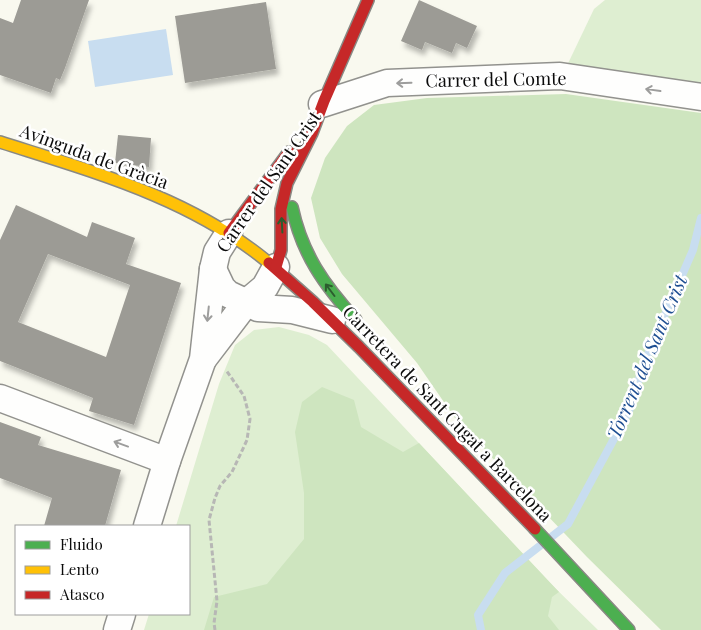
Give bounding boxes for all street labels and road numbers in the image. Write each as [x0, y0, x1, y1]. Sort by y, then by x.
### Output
street label: Carrer del Comte [425, 66, 567, 92]
street label: Carrer del Sant Crist [210, 105, 326, 257]
street label: Avinguda de Gràcia [16, 118, 172, 194]
street label: Carretera de Sant Cugat a Barcelona [338, 300, 558, 527]

